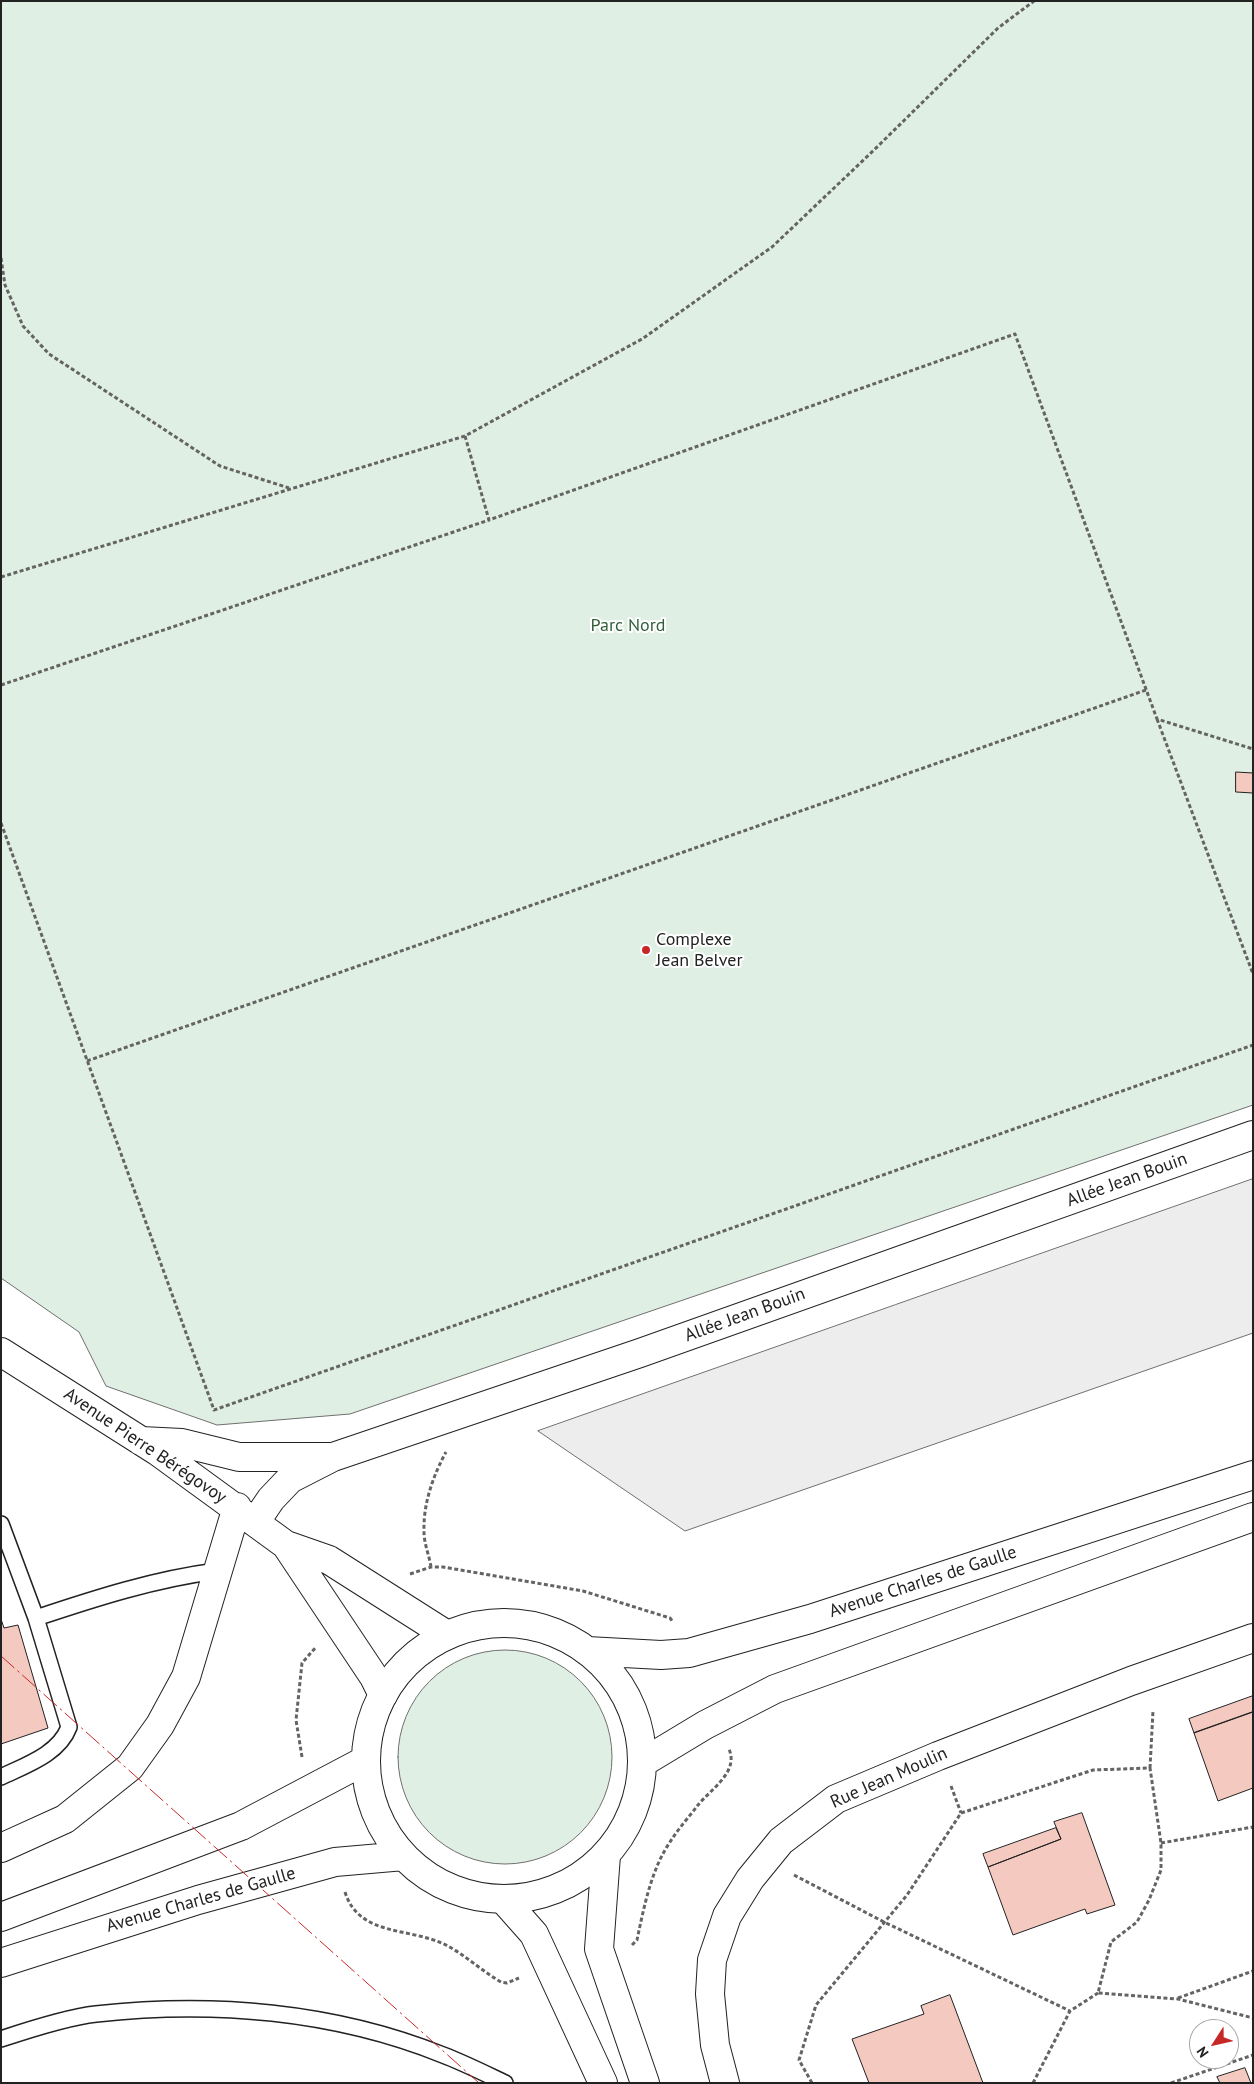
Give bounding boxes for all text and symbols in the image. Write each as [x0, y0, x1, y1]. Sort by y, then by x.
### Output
park label: Parc Nord [591, 615, 665, 637]
place label: Complexe Jean Belver [656, 929, 743, 972]
marker: Complexe Jean Belver [640, 944, 652, 956]
street label: Allée Jean Bouin [1064, 1148, 1190, 1212]
street label: Allée Jean Bouin [682, 1283, 808, 1347]
street label: Avenue Pierre Bérégovoy [60, 1384, 230, 1508]
street label: Avenue Charles de Gaulle [827, 1541, 1019, 1623]
street label: Rue Jean Moulin [827, 1743, 951, 1813]
street label: Avenue Charles de Gaulle [104, 1863, 298, 1937]
north arrow [1189, 2019, 1239, 2069]
text: N [1193, 2043, 1213, 2061]

